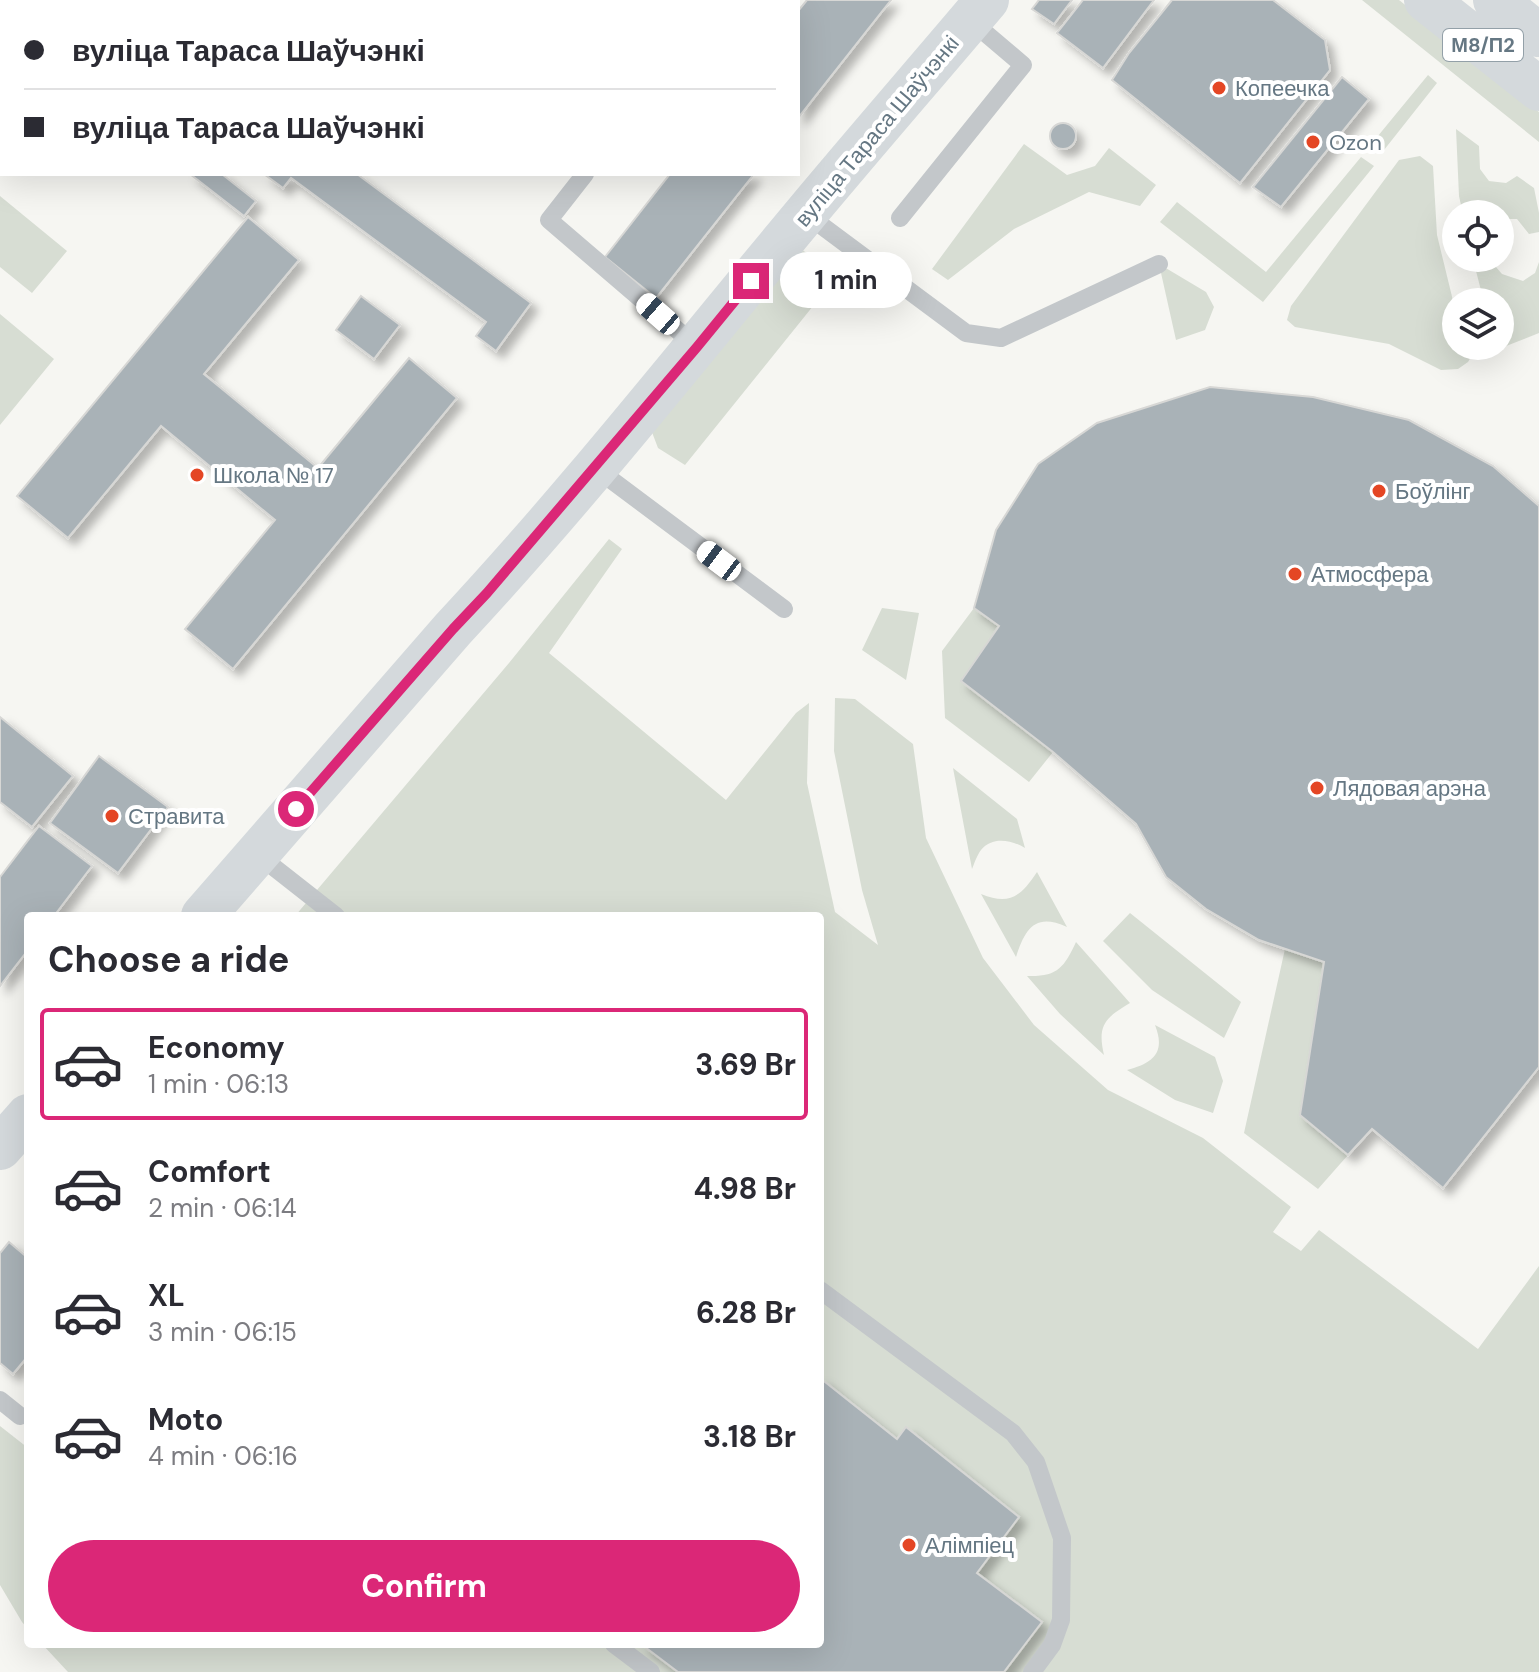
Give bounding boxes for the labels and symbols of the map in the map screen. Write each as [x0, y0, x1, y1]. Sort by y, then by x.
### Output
street label: вуліца Тараса Шаўчэнкі [788, 29, 966, 233]
road number: М8/П2 [1443, 29, 1523, 61]
place label: Копеечка [1235, 74, 1330, 103]
marker: Копеечка [1210, 79, 1228, 97]
place label: Ozon [1329, 128, 1382, 157]
marker: Ozon [1304, 133, 1322, 151]
callout: 1 min [779, 253, 911, 309]
route end [733, 263, 769, 299]
car [632, 289, 684, 339]
place label: Школа № 17 [213, 461, 334, 490]
marker: Школа № 17 [188, 466, 206, 484]
place label: Боўлінг [1395, 477, 1471, 506]
marker: Боўлінг [1370, 482, 1388, 500]
car [693, 537, 745, 585]
place label: Атмосфера [1311, 560, 1429, 589]
marker: Атмосфера [1286, 565, 1304, 583]
place label: Лядовая арэна [1333, 774, 1487, 803]
marker: Лядовая арэна [1308, 779, 1326, 797]
route start [278, 791, 314, 827]
place label: Стравита [128, 802, 225, 831]
marker: Стравита [103, 807, 121, 825]
place label: Алімпіец [925, 1531, 1015, 1560]
marker: Алімпіец [900, 1536, 918, 1554]

